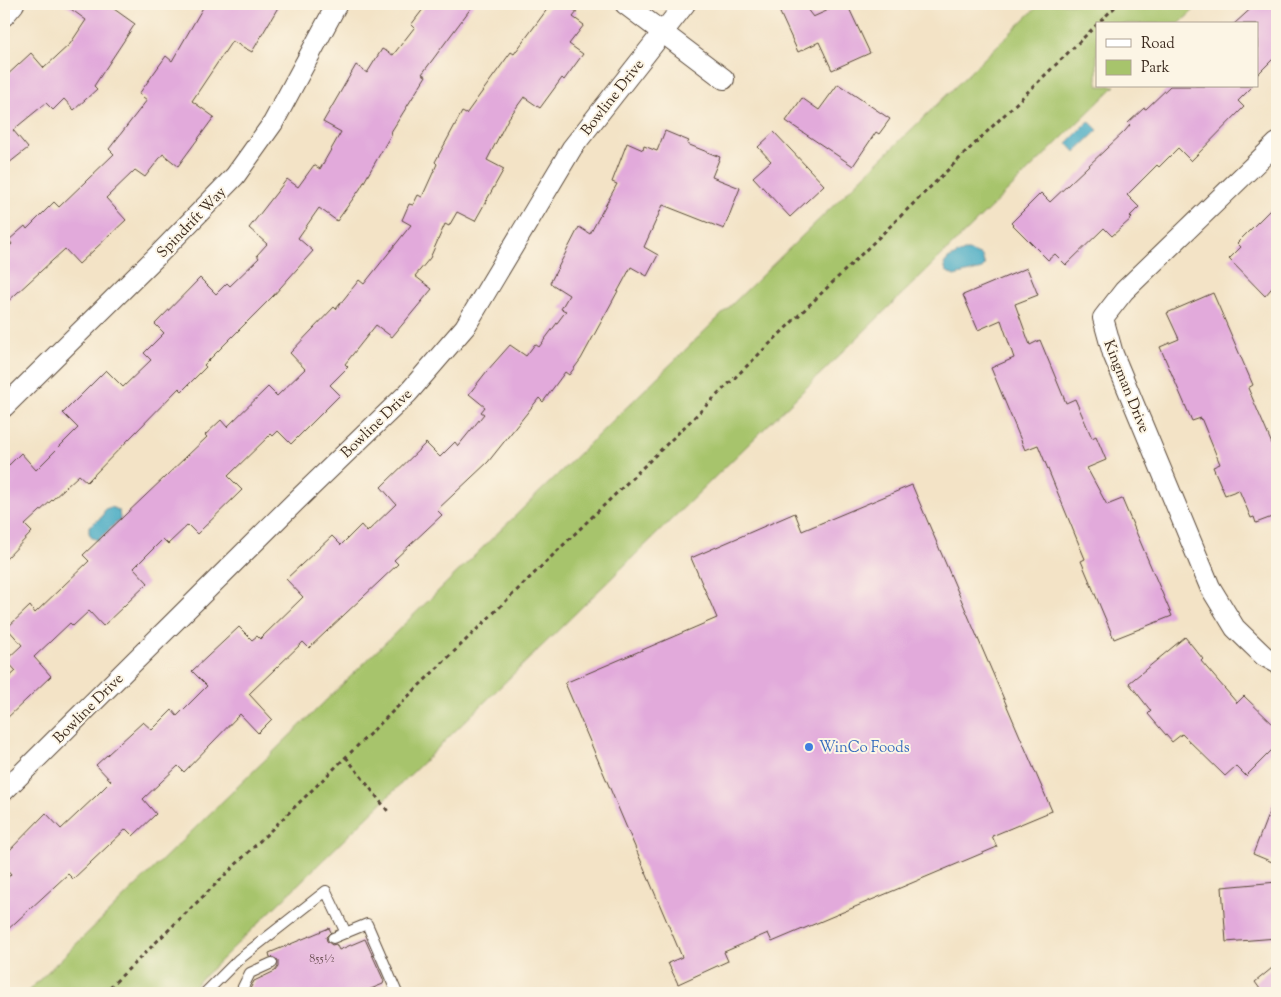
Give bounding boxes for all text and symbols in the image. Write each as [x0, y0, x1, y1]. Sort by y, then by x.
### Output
legend [1096, 22, 1258, 88]
text: Road [1141, 34, 1175, 55]
street label: Bowline Drive [577, 55, 650, 141]
text: Park [1141, 58, 1170, 79]
street label: Spindrift Way [153, 182, 232, 263]
street label: Kingman Drive [1097, 337, 1154, 436]
street label: Bowline Drive [337, 385, 417, 464]
street label: Bowline Drive [49, 669, 129, 749]
place label: WinCo Foods [819, 738, 910, 759]
marker: WinCo Foods [803, 741, 815, 753]
house number: 855½ [309, 950, 335, 968]

